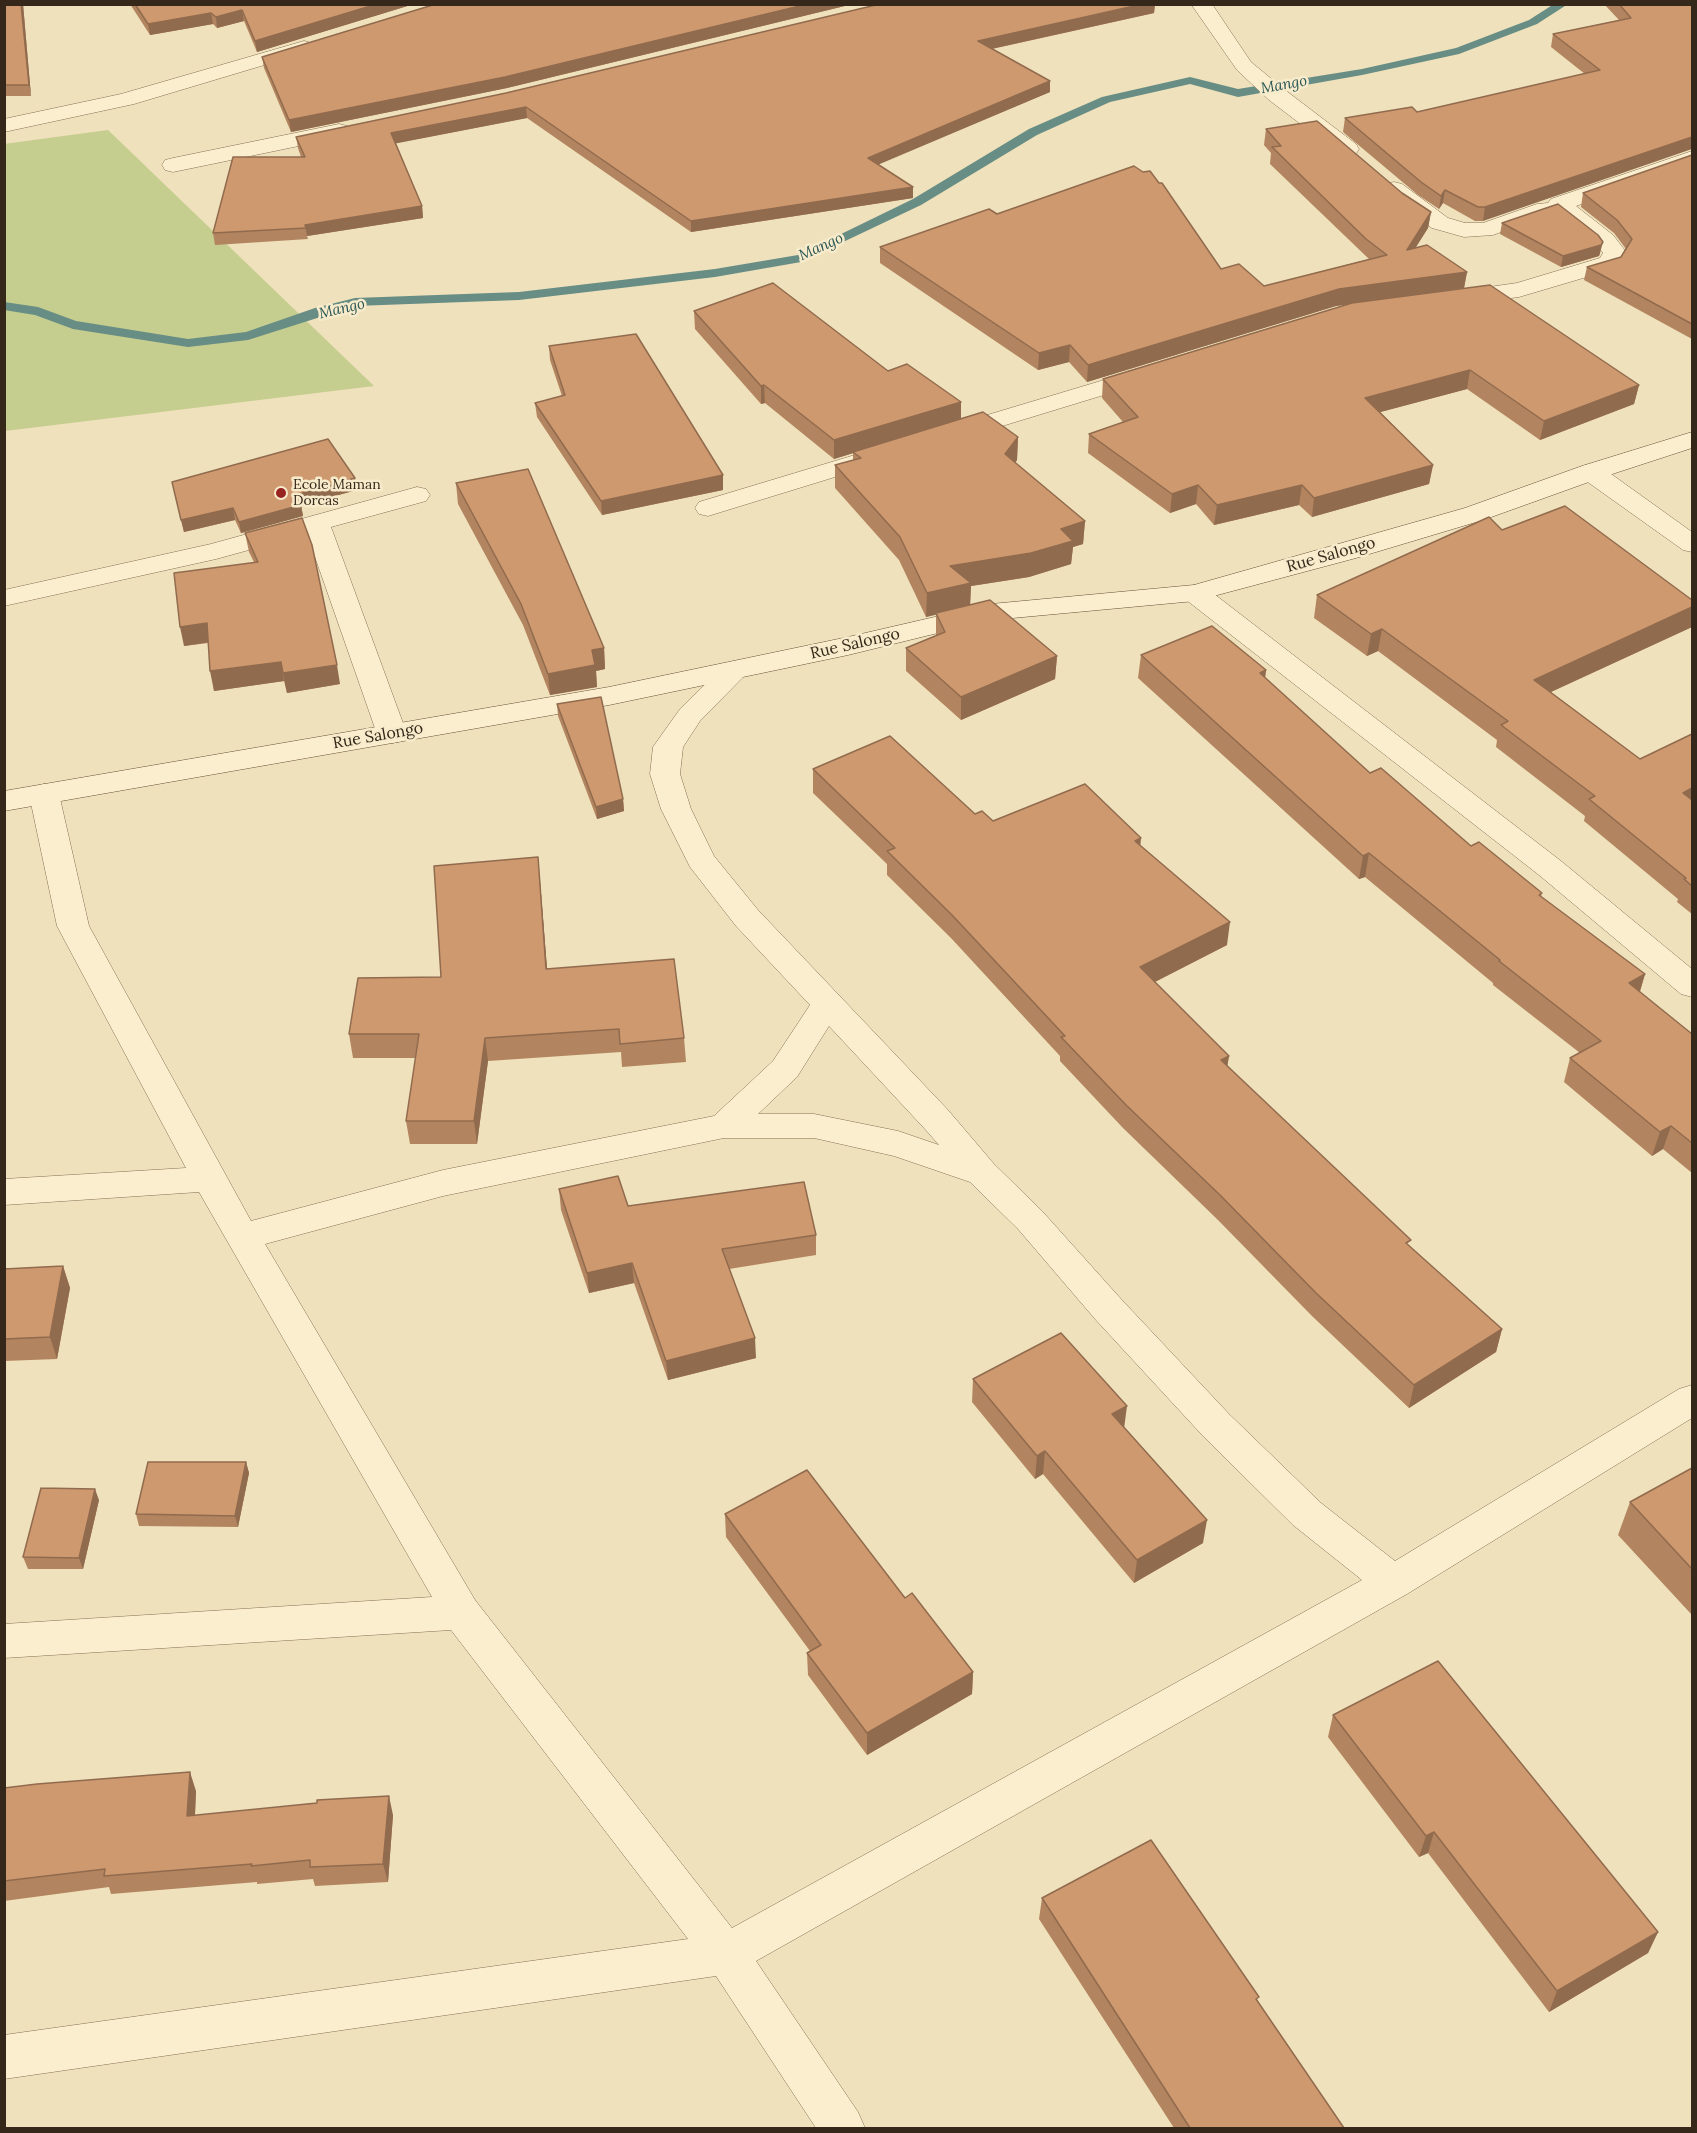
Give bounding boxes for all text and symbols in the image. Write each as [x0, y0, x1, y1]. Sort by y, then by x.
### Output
water label: Mango [1259, 72, 1309, 98]
water label: Mango [796, 229, 846, 265]
water label: Mango [317, 295, 367, 323]
place label: Ecole Maman Dorcas [293, 477, 381, 509]
marker: Ecole Maman Dorcas [274, 486, 288, 500]
street label: Rue Salongo [1284, 533, 1378, 577]
street label: Rue Salongo [808, 624, 902, 664]
street label: Rue Salongo [331, 719, 425, 753]

